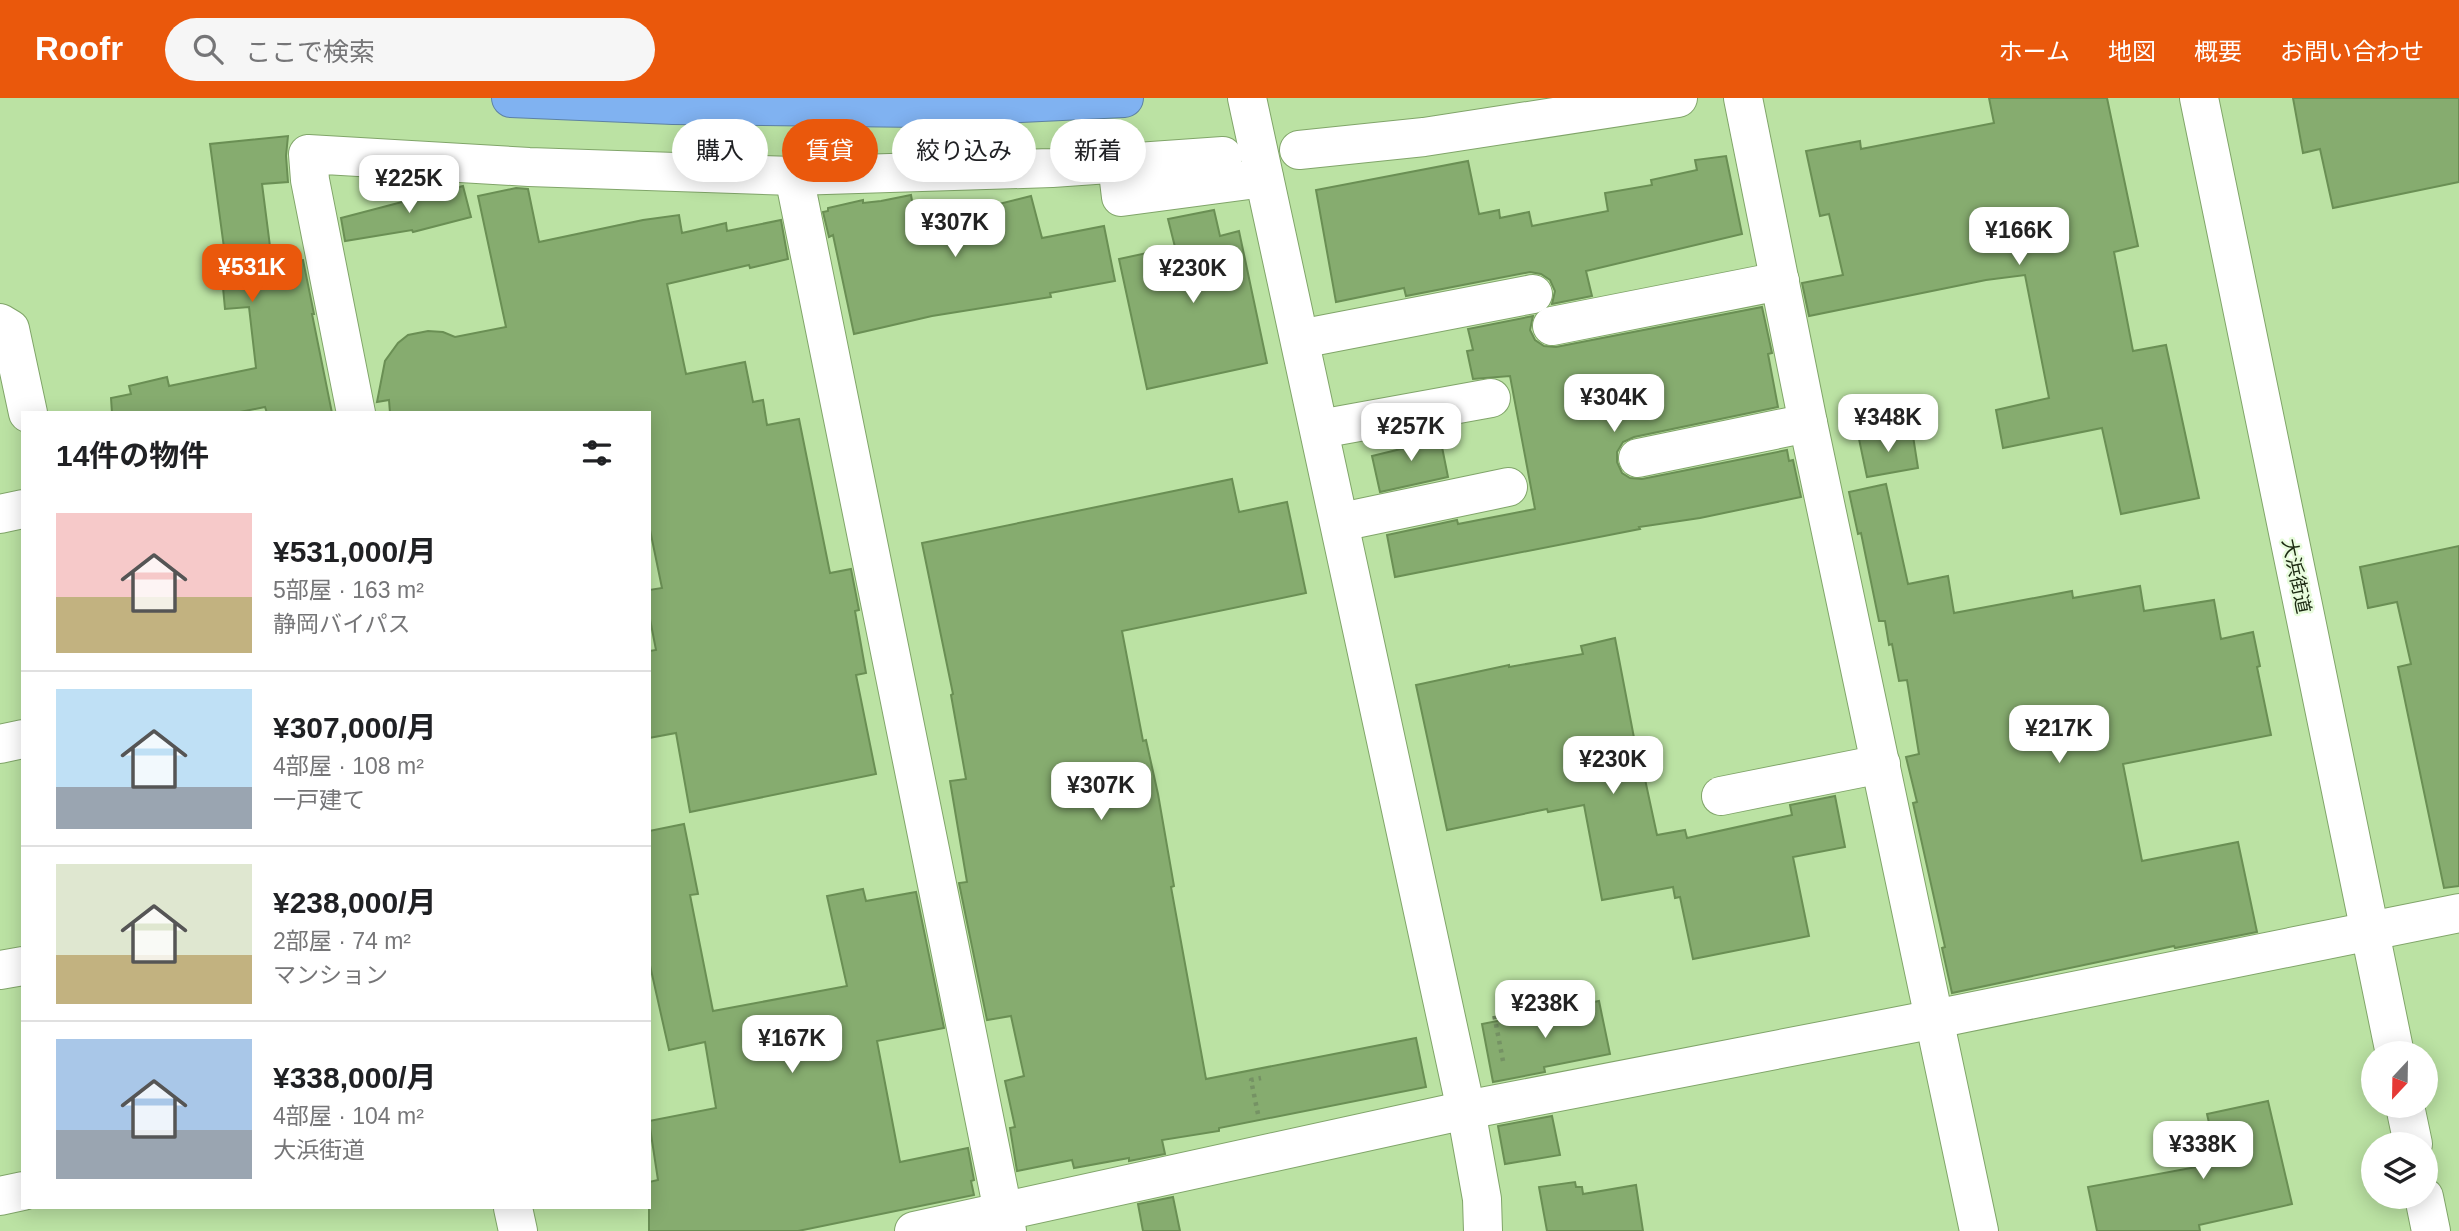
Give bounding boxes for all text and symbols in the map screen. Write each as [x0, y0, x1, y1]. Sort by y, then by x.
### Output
search box [165, 18, 655, 81]
text: Roofr [35, 30, 123, 67]
icon: search [189, 30, 227, 68]
text: ここで検索 [245, 37, 375, 67]
text: ホーム [1999, 38, 2070, 65]
text: 地図 [2108, 38, 2156, 65]
text: 概要 [2194, 38, 2242, 65]
text: お問い合わせ [2280, 38, 2424, 65]
chip: 購入 [672, 119, 768, 182]
chip: 賃貸 [782, 119, 878, 182]
chip: 絞り込み [892, 119, 1036, 182]
chip: 新着 [1050, 119, 1146, 182]
pin: ¥225K [360, 156, 458, 215]
text: ¥225K [375, 165, 443, 191]
pin: ¥307K [906, 200, 1004, 259]
pin: ¥166K [1970, 208, 2068, 267]
text: ¥307K [921, 209, 989, 235]
text: ¥166K [1985, 217, 2053, 243]
pin: ¥531K [203, 244, 301, 304]
pin: ¥230K [1144, 246, 1242, 305]
text: ¥531K [218, 254, 286, 280]
text: ¥230K [1159, 255, 1227, 281]
pin: ¥304K [1565, 374, 1663, 434]
text: ¥304K [1580, 384, 1648, 410]
pin: ¥348K [1839, 394, 1937, 454]
pin: ¥257K [1362, 404, 1460, 463]
text: ¥348K [1854, 404, 1922, 430]
text: ¥257K [1377, 413, 1445, 439]
icon: filters [578, 434, 616, 472]
text: 14件の物件 [56, 439, 209, 472]
text: ¥531,000/月 [273, 535, 436, 568]
street label: 大浜街道 [2278, 537, 2315, 615]
icon: home [112, 541, 196, 625]
text: 5部屋 · 163 m² [273, 577, 424, 603]
text: 静岡バイパス [273, 611, 411, 637]
pin: ¥217K [2010, 706, 2108, 765]
text: ¥307,000/月 [273, 711, 436, 744]
text: ¥217K [2025, 715, 2093, 741]
icon: home [112, 717, 196, 801]
pin: ¥230K [1564, 736, 1662, 796]
text: ¥230K [1579, 746, 1647, 772]
text: 4部屋 · 108 m² [273, 753, 424, 779]
pin: ¥307K [1052, 762, 1150, 822]
text: ¥307K [1067, 772, 1135, 798]
text: 一戸建て [273, 787, 365, 813]
text: ¥238,000/月 [273, 886, 436, 919]
icon: home [112, 892, 196, 976]
text: 2部屋 · 74 m² [273, 928, 411, 954]
text: マンション [273, 962, 388, 988]
pin: ¥238K [1496, 981, 1594, 1040]
text: ¥238K [1511, 990, 1579, 1016]
pin: ¥167K [743, 1016, 841, 1075]
text: ¥167K [758, 1025, 826, 1051]
north arrow [2361, 1041, 2438, 1118]
map controls [2361, 1041, 2438, 1209]
text: ¥338,000/月 [273, 1061, 436, 1094]
icon: home [112, 1067, 196, 1151]
text: 4部屋 · 104 m² [273, 1103, 424, 1129]
pin: ¥338K [2154, 1122, 2252, 1181]
text: ¥338K [2169, 1131, 2237, 1157]
button: layers [2361, 1132, 2438, 1209]
text: 大浜街道 [273, 1137, 365, 1163]

